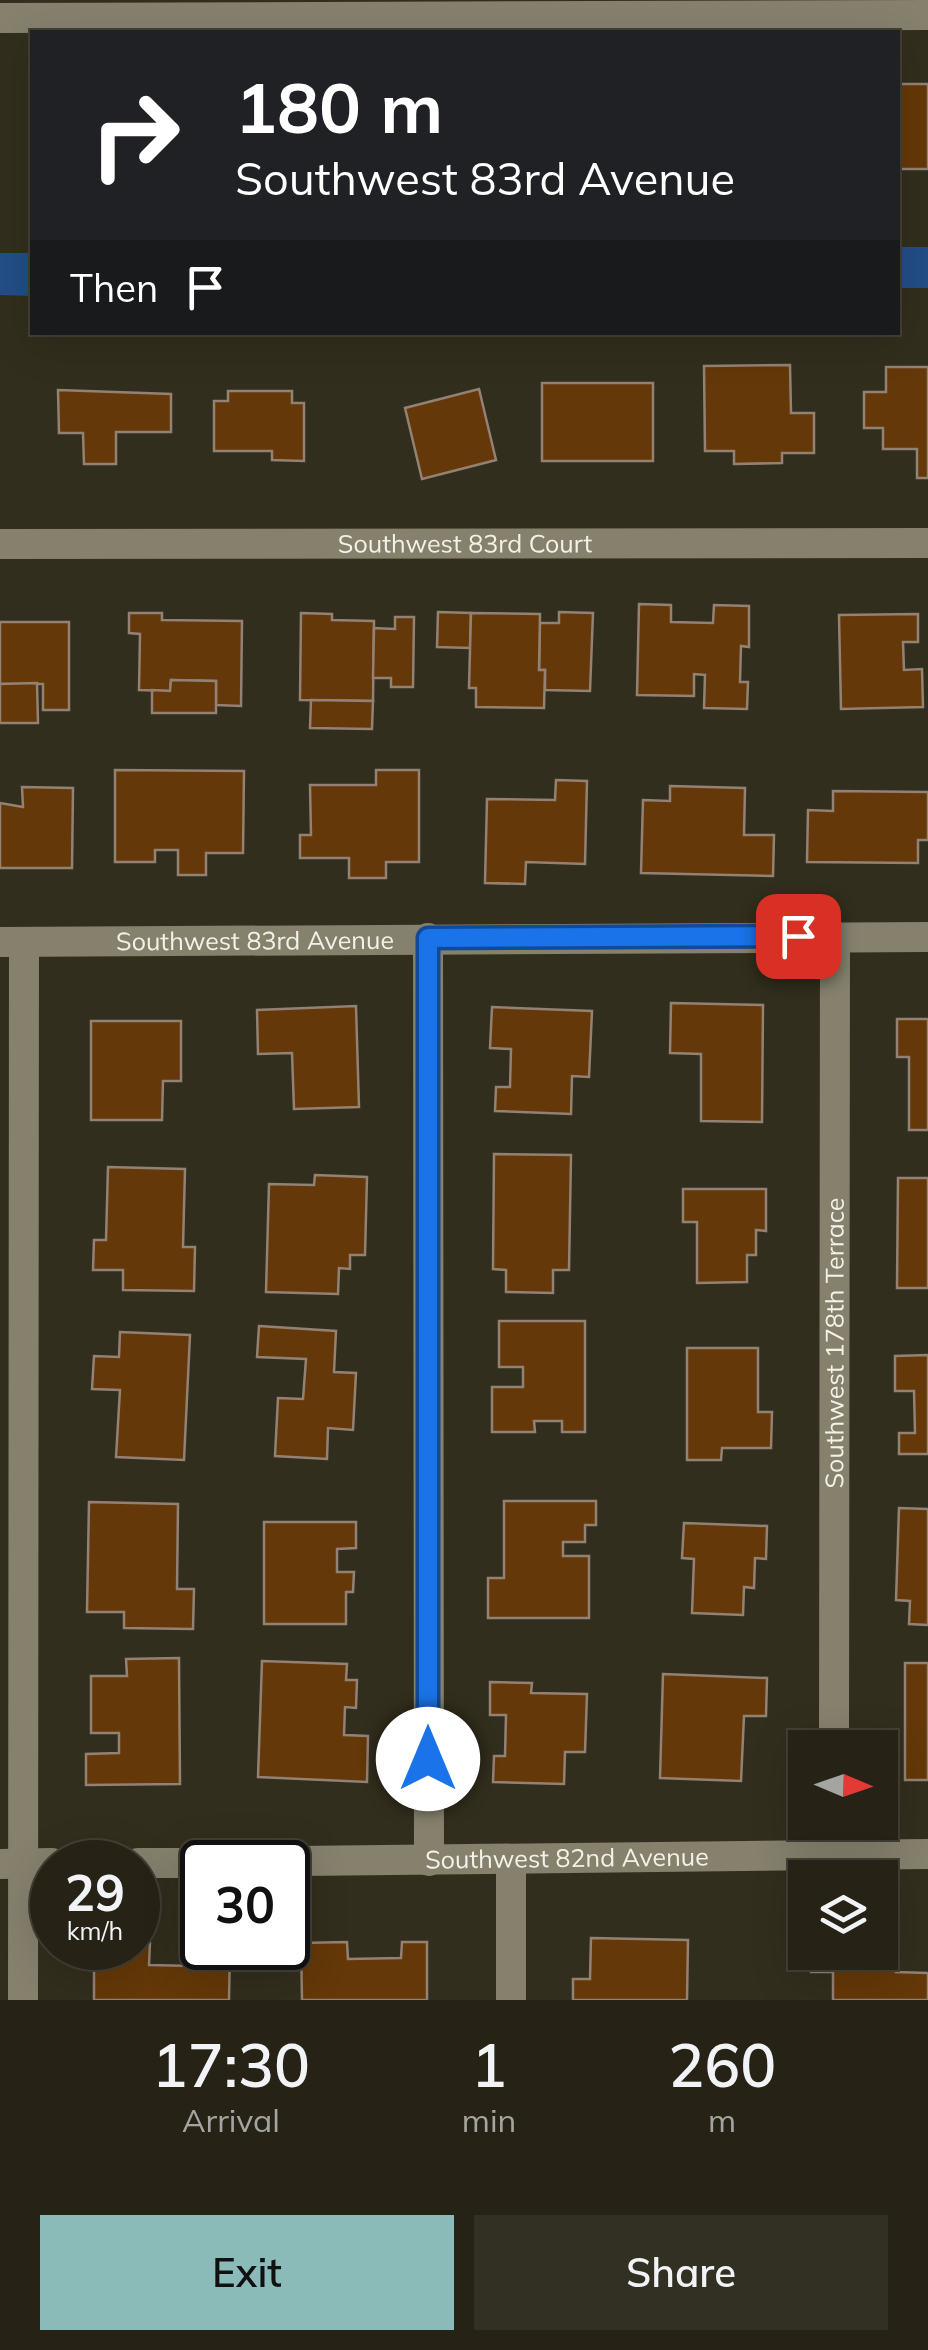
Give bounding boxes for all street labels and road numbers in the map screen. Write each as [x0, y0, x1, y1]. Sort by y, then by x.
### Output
street label: Southwest 83rd Court [338, 527, 592, 559]
street label: Southwest 83rd Avenue [116, 924, 394, 956]
street label: Southwest 178th Terrace [818, 1198, 850, 1488]
street label: Southwest 82nd Avenue [425, 1840, 709, 1875]

